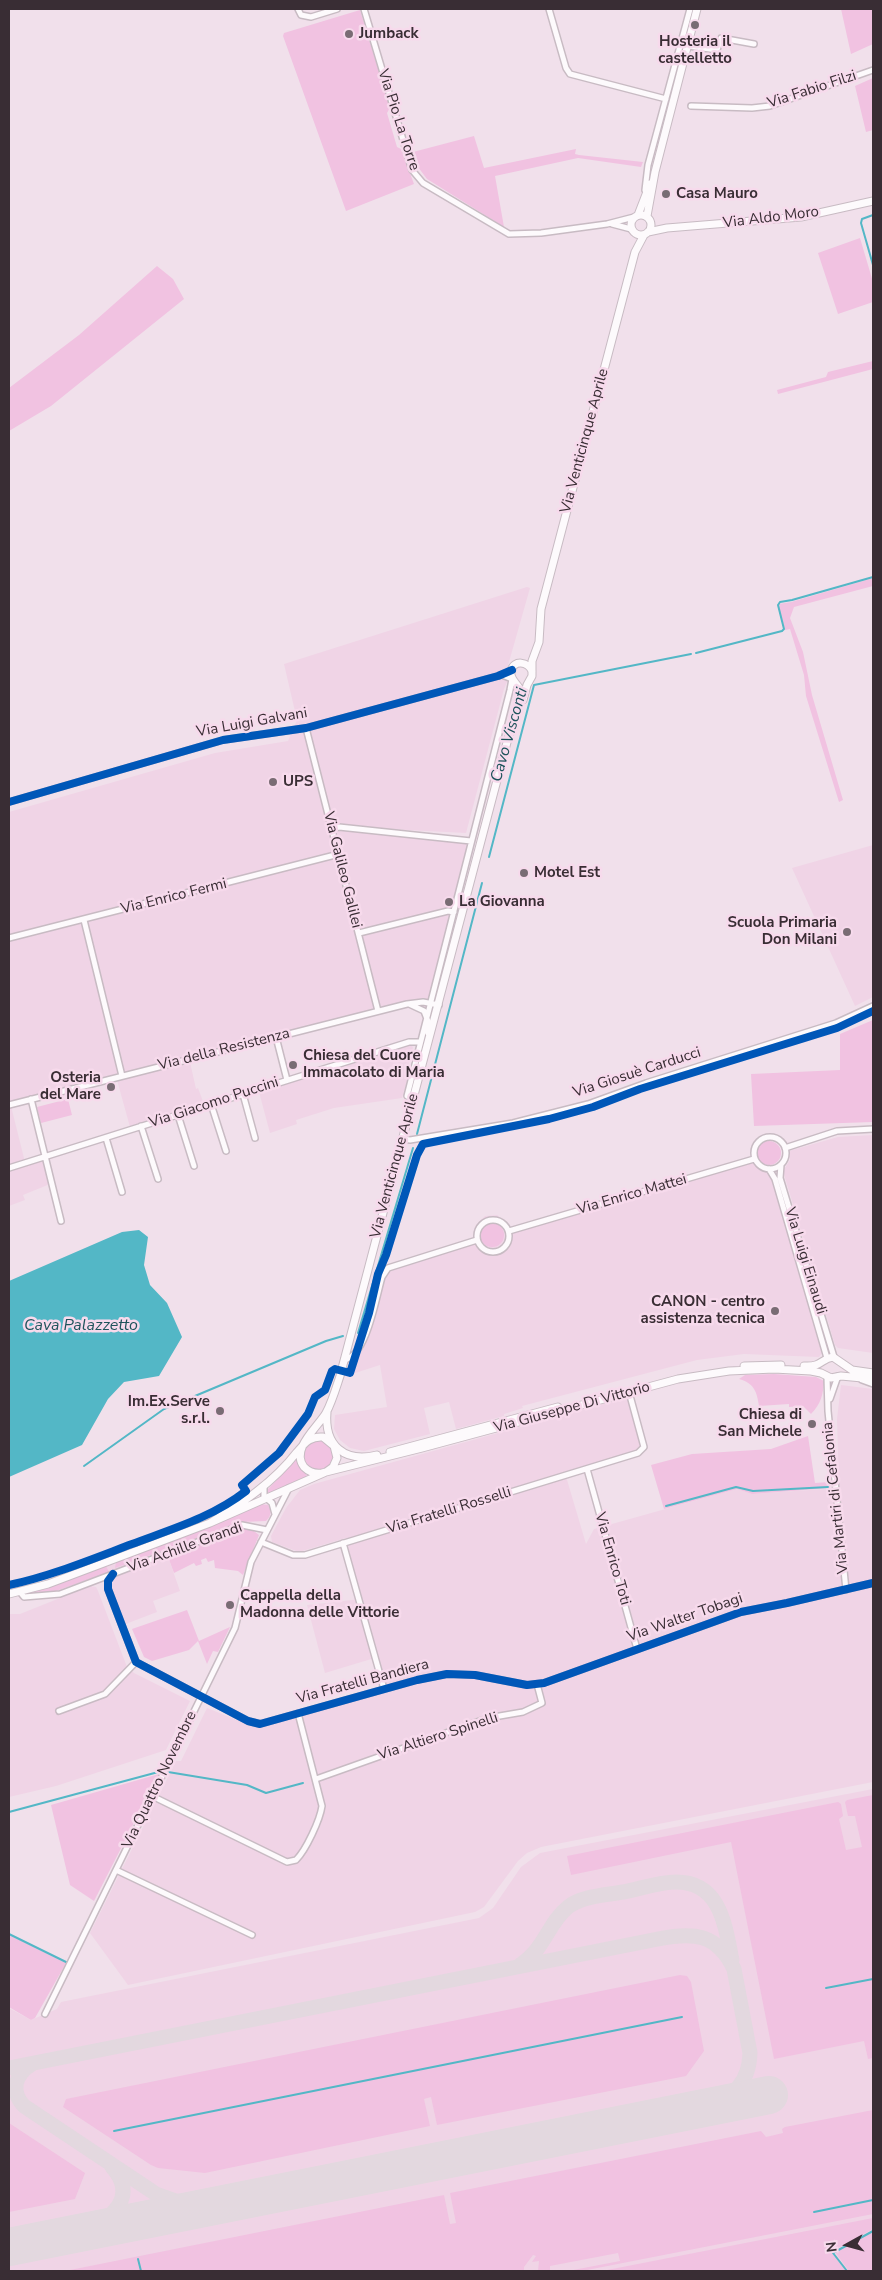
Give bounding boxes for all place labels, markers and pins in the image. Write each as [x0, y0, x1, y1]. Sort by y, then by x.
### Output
marker: Hosteria il castelletto [689, 19, 701, 31]
place label: Jumback [359, 25, 418, 43]
marker: Jumback [343, 28, 355, 40]
place label: Hosteria il castelletto [658, 33, 732, 68]
place label: Casa Mauro [676, 185, 758, 203]
marker: Casa Mauro [660, 188, 672, 200]
place label: UPS [283, 773, 313, 791]
marker: UPS [267, 776, 279, 788]
place label: Motel Est [534, 864, 600, 882]
marker: Motel Est [518, 867, 530, 879]
place label: La Giovanna [459, 893, 545, 911]
marker: La Giovanna [443, 896, 455, 908]
place label: Scuola Primaria Don Milani [727, 914, 837, 949]
marker: Scuola Primaria Don Milani [841, 926, 853, 938]
place label: Chiesa del Cuore Immacolato di Maria [303, 1047, 445, 1082]
marker: Chiesa del Cuore Immacolato di Maria [287, 1059, 299, 1071]
place label: Osteria del Mare [40, 1069, 101, 1104]
marker: Osteria del Mare [105, 1081, 117, 1093]
place label: CANON - centro assistenza tecnica [640, 1293, 765, 1328]
marker: CANON - centro assistenza tecnica [769, 1305, 781, 1317]
place label: Im.Ex.Serve s.r.l. [128, 1393, 210, 1428]
marker: Im.Ex.Serve s.r.l. [214, 1405, 226, 1417]
place label: Chiesa di San Michele [718, 1406, 802, 1441]
marker: Chiesa di San Michele [806, 1418, 818, 1430]
place label: Cappella della Madonna delle Vittorie [240, 1587, 399, 1622]
marker: Cappella della Madonna delle Vittorie [224, 1599, 236, 1611]

